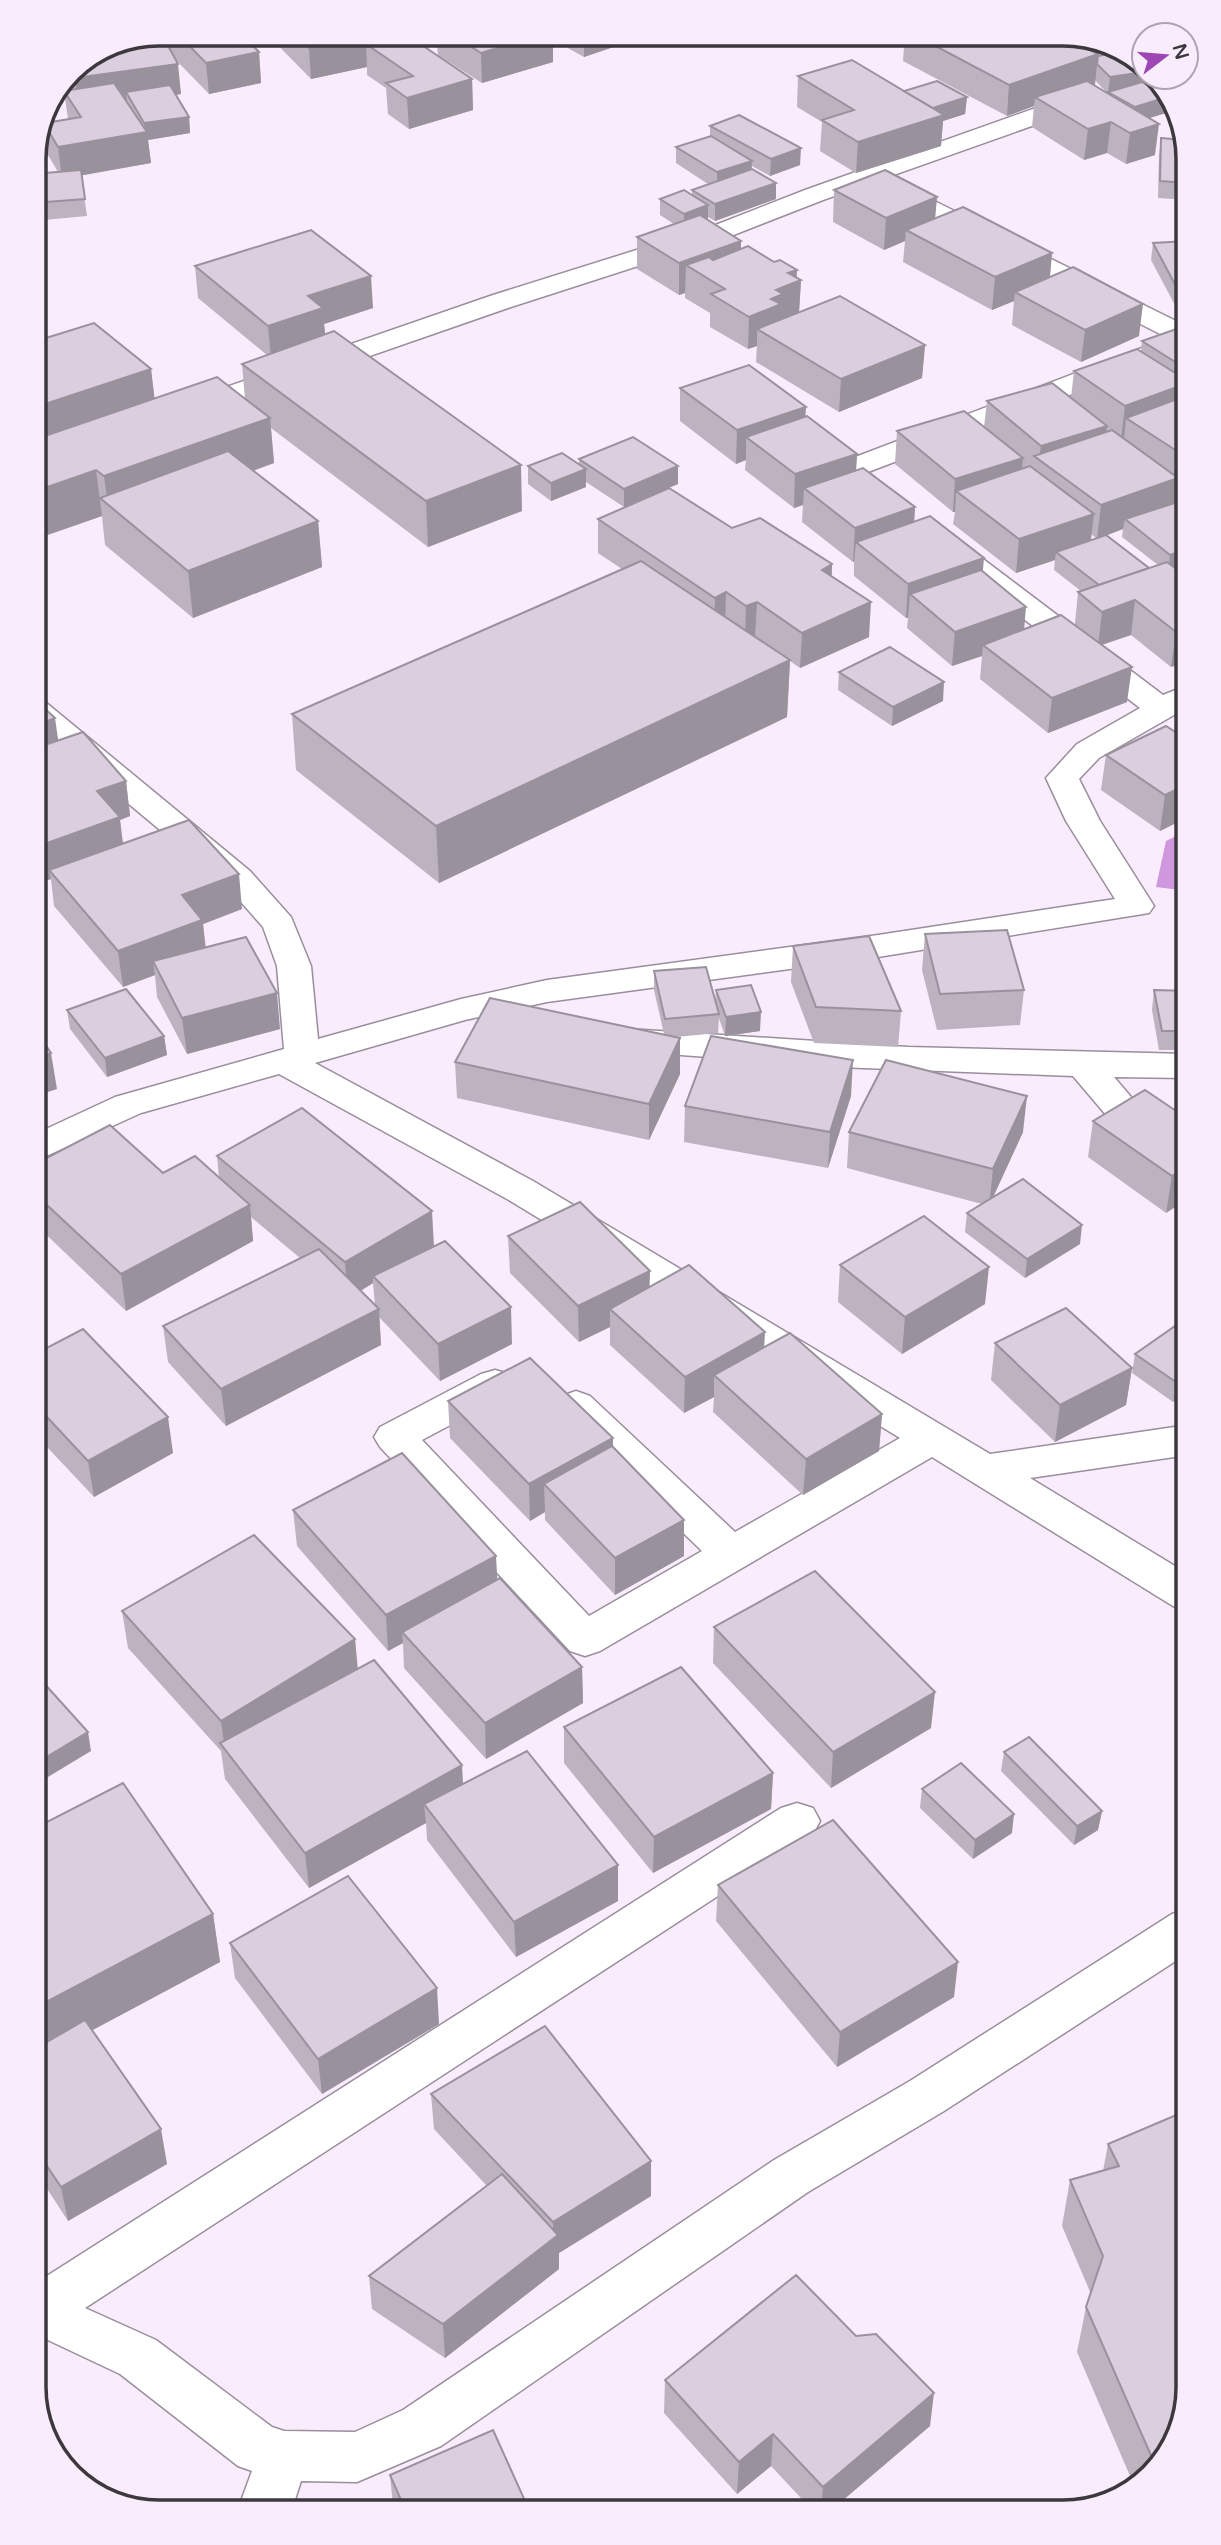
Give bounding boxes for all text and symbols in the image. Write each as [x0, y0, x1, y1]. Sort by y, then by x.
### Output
north arrow [1130, 21, 1200, 91]
text: N [1168, 41, 1193, 62]

